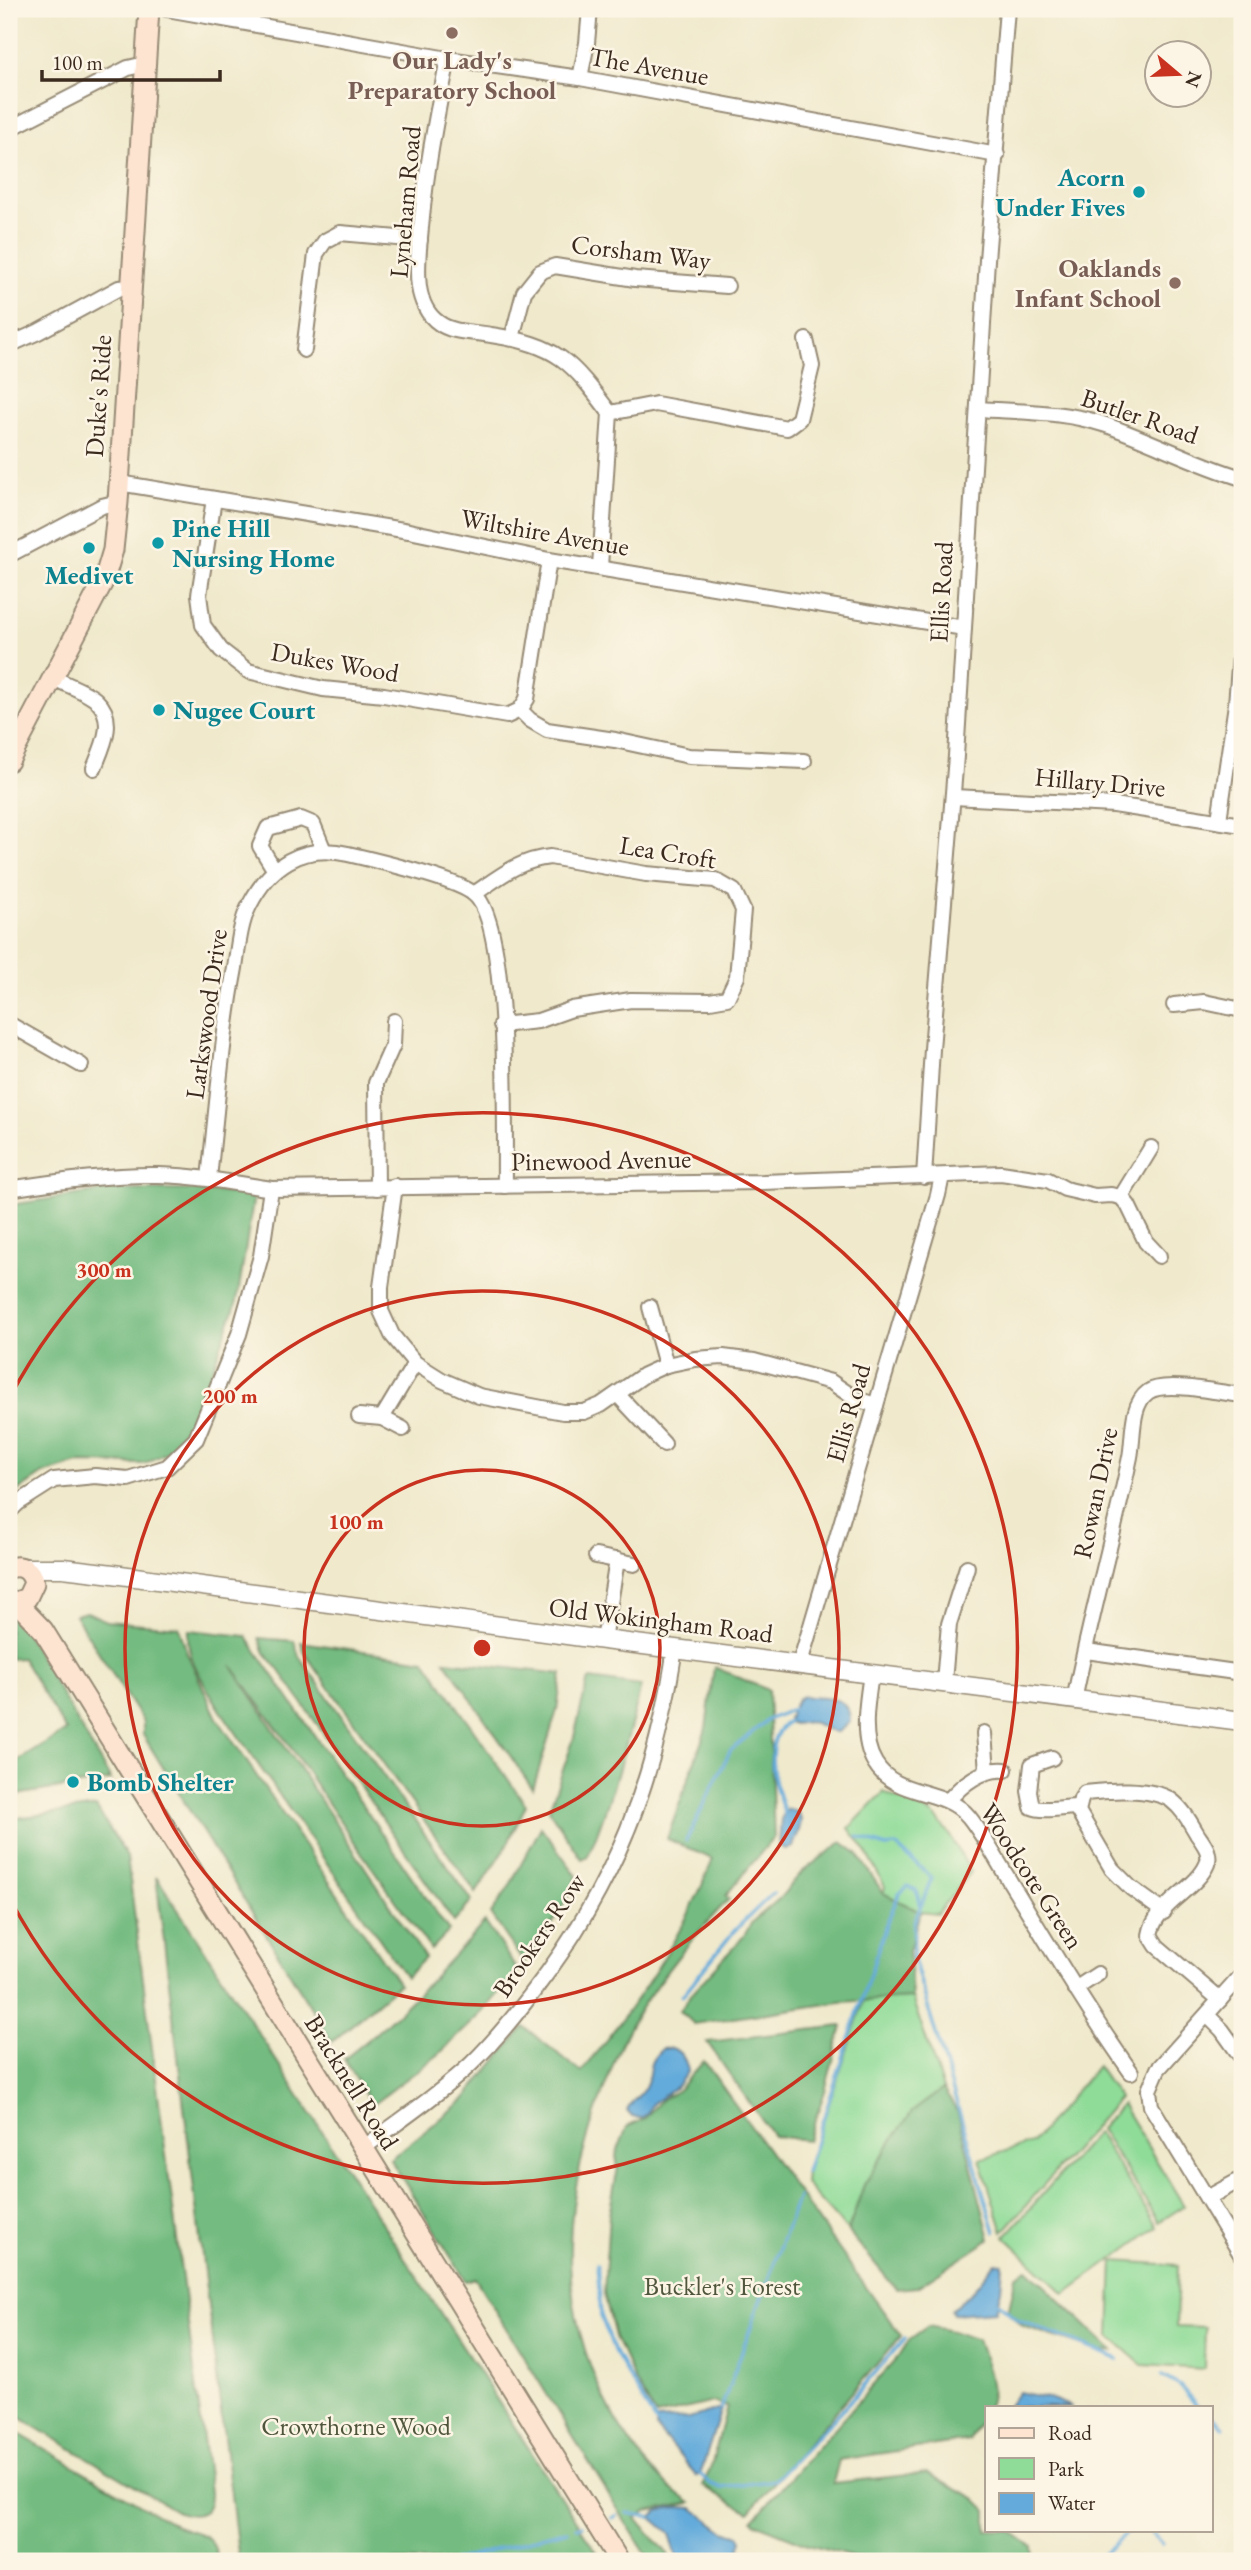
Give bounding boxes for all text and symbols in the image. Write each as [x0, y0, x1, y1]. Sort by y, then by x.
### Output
marker: Our Lady's Preparatory School [444, 25, 460, 41]
scale bar [42, 38, 220, 82]
north arrow [1142, 38, 1212, 108]
street label: The Avenue [587, 39, 711, 93]
place label: Our Lady's Preparatory School [348, 43, 556, 107]
text: 100 m [52, 49, 103, 76]
text: N [1179, 68, 1208, 91]
street label: Lyneham Road [381, 124, 429, 280]
place label: Acorn Under Fives [995, 160, 1125, 224]
marker: Acorn Under Fives [1131, 184, 1147, 200]
street label: Corsham Way [569, 227, 713, 277]
place label: Oaklands Infant School [1015, 251, 1161, 315]
marker: Oaklands Infant School [1167, 275, 1183, 291]
street label: Duke's Ride [77, 334, 119, 458]
street label: Butler Road [1077, 380, 1204, 452]
street label: Wiltshire Avenue [458, 500, 632, 564]
place label: Pine Hill Nursing Home [172, 511, 335, 575]
marker: Pine Hill Nursing Home [150, 535, 166, 551]
marker: Medivet [81, 540, 97, 556]
street label: Ellis Road [921, 540, 961, 644]
place label: Medivet [45, 558, 134, 592]
street label: Dukes Wood [268, 634, 402, 690]
place label: Nugee Court [173, 693, 316, 727]
marker: Nugee Court [151, 702, 167, 718]
street label: Hillary Drive [1033, 759, 1167, 805]
street label: Lea Croft [617, 828, 719, 876]
street label: Larkswood Drive [177, 927, 235, 1101]
street label: Pinewood Avenue [510, 1141, 692, 1179]
text: 300 m [76, 1256, 132, 1283]
street label: Ellis Road [818, 1359, 879, 1466]
text: 200 m [202, 1382, 258, 1409]
street label: Rowan Drive [1065, 1424, 1125, 1562]
text: 100 m [328, 1508, 384, 1535]
street label: Old Wokingham Road [547, 1589, 776, 1651]
centre of rings [470, 1636, 494, 1660]
place label: Bomb Shelter [87, 1765, 234, 1799]
marker: Bomb Shelter [65, 1774, 81, 1790]
street label: Woodcote Green [972, 1796, 1092, 1956]
street label: Brookers Row [485, 1866, 593, 2004]
street label: Bracknell Road [297, 2008, 407, 2157]
park label: Buckler's Forest [644, 2269, 800, 2303]
legend [985, 2406, 1212, 2532]
park label: Crowthorne Wood [261, 2409, 452, 2443]
text: Road [1048, 2419, 1092, 2446]
text: Park [1048, 2455, 1085, 2482]
text: Water [1048, 2489, 1095, 2516]

